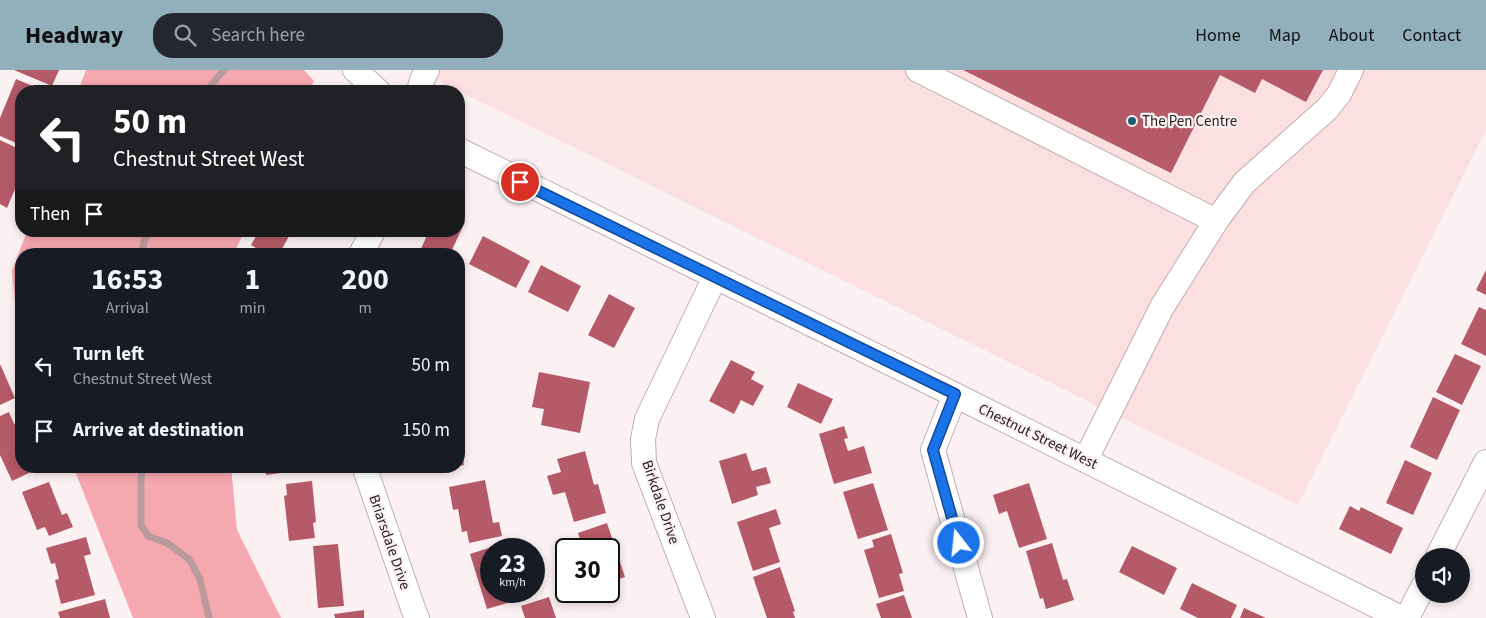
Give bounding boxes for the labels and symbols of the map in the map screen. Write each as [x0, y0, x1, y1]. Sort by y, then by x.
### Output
place label: The Pen Centre [1142, 111, 1237, 132]
marker: The Pen Centre [1126, 115, 1138, 127]
pin [499, 161, 541, 203]
street label: Chestnut Street West [975, 398, 1101, 474]
street label: Birkdale Drive [636, 457, 685, 547]
street label: Briarsdale Drive [363, 492, 416, 593]
position arrow [932, 516, 984, 568]
speed limit sign: 30 [555, 538, 620, 603]

